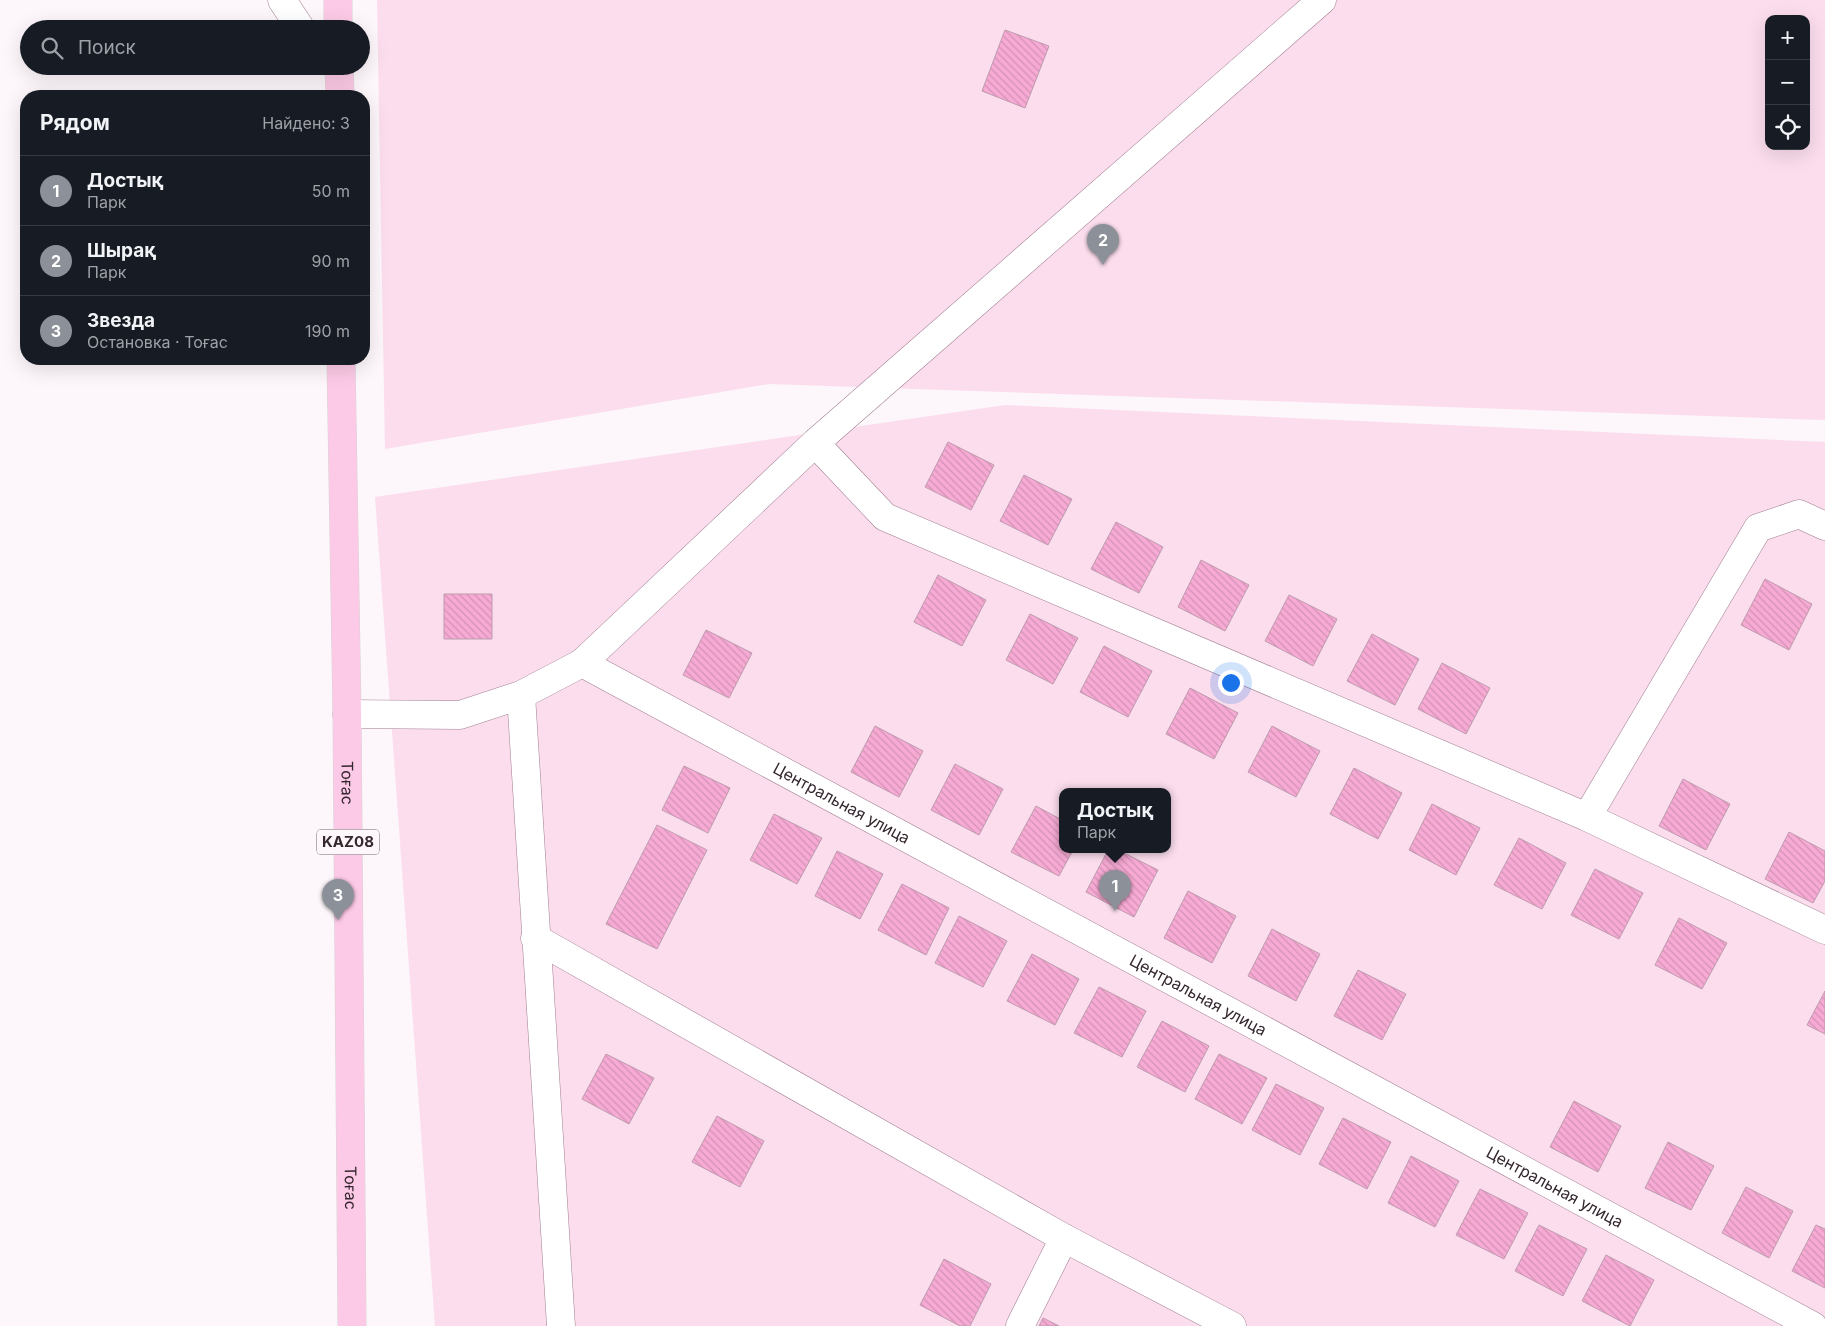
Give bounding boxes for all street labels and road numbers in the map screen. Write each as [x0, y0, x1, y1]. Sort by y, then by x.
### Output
street label: Центральная улица [770, 758, 914, 848]
street label: Тоғас [337, 761, 358, 805]
road number: KAZ08 [317, 830, 379, 854]
street label: Центральная улица [1126, 950, 1270, 1040]
street label: Центральная улица [1483, 1142, 1627, 1232]
street label: Тоғас [341, 1166, 361, 1210]

